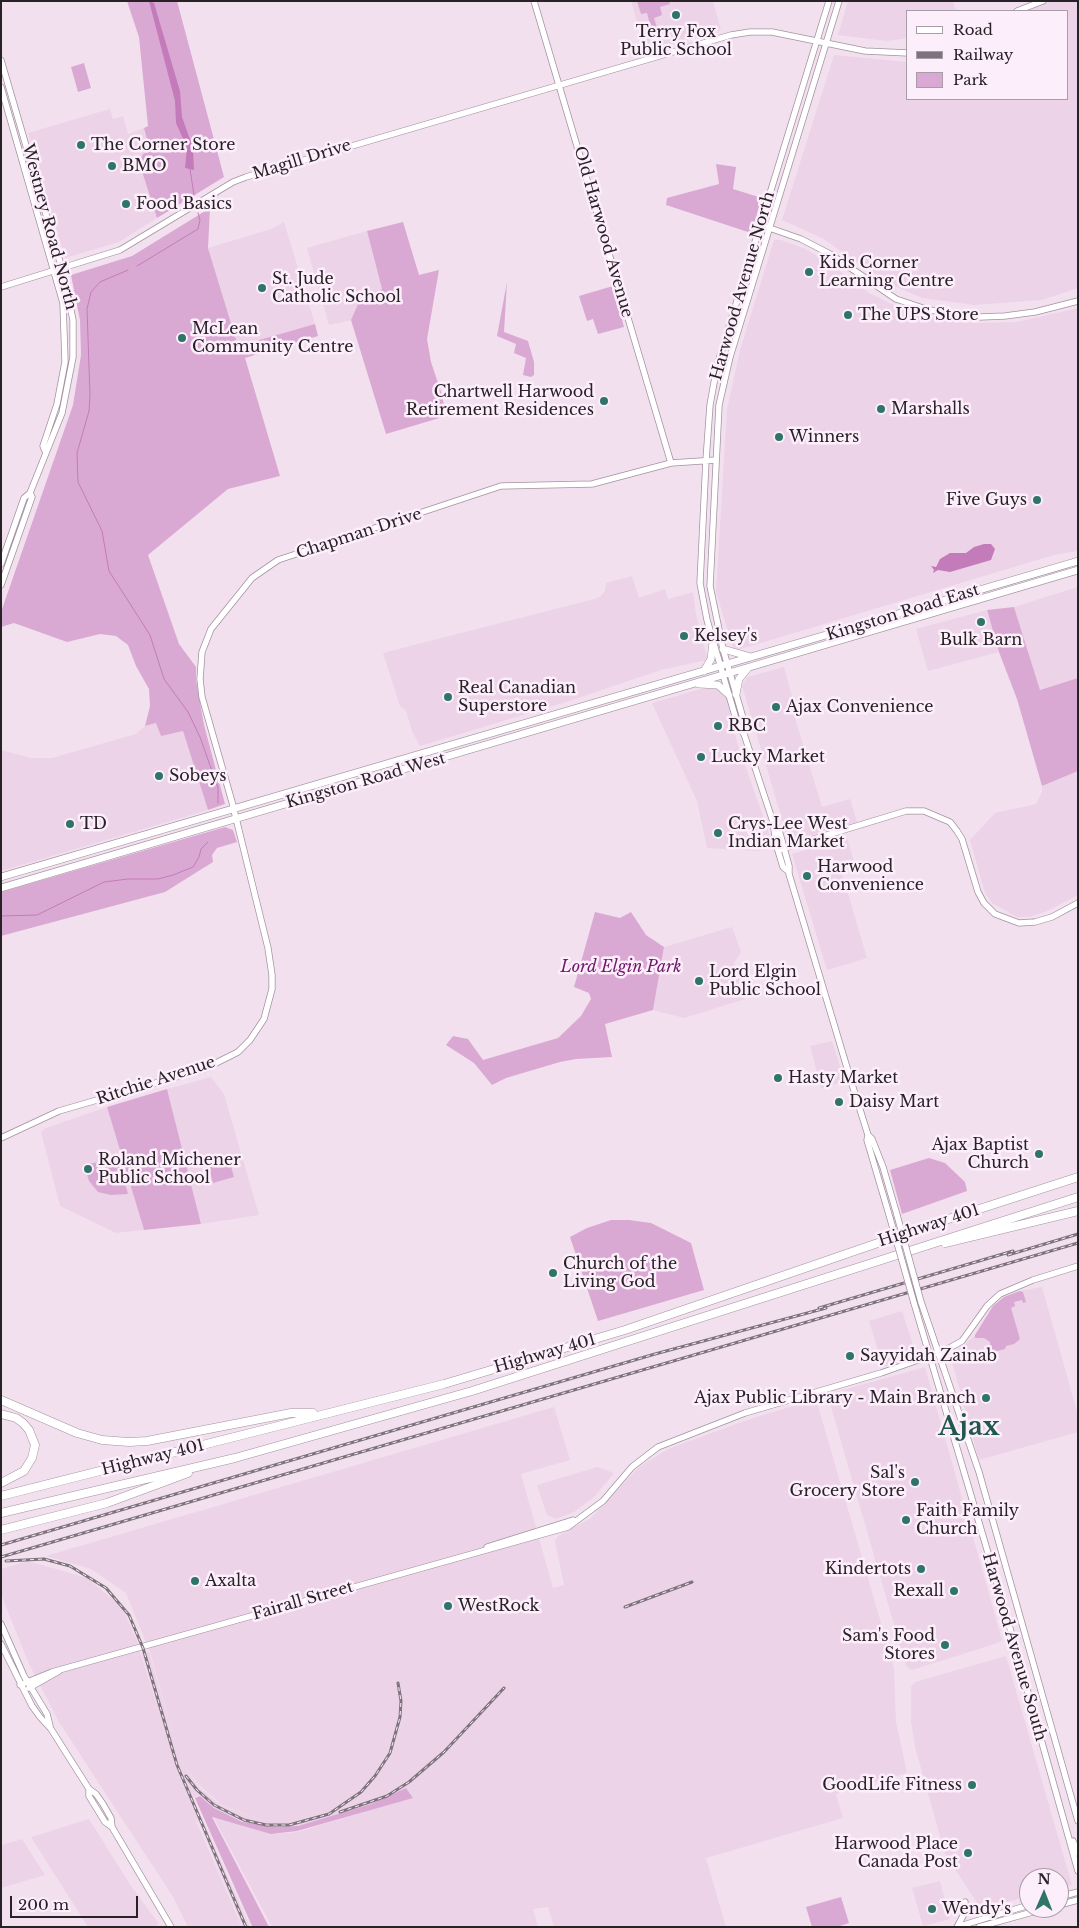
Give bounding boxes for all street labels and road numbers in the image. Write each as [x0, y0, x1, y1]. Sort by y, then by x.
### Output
street label: Magill Drive [250, 136, 354, 184]
street label: Westney Road North [18, 142, 80, 312]
street label: Old Harwood Avenue [569, 144, 637, 320]
street label: Harwood Avenue North [707, 189, 779, 383]
street label: Chapman Drive [294, 505, 424, 563]
street label: Kingston Road East [824, 581, 982, 645]
street label: Kingston Road West [284, 749, 448, 813]
street label: Ritchie Avenue [94, 1053, 218, 1109]
street label: Highway 401 [876, 1201, 982, 1251]
street label: Highway 401 [492, 1330, 598, 1378]
street label: Highway 401 [100, 1436, 206, 1480]
street label: Harwood Avenue South [978, 1551, 1050, 1743]
street label: Fairall Street [250, 1577, 356, 1625]

